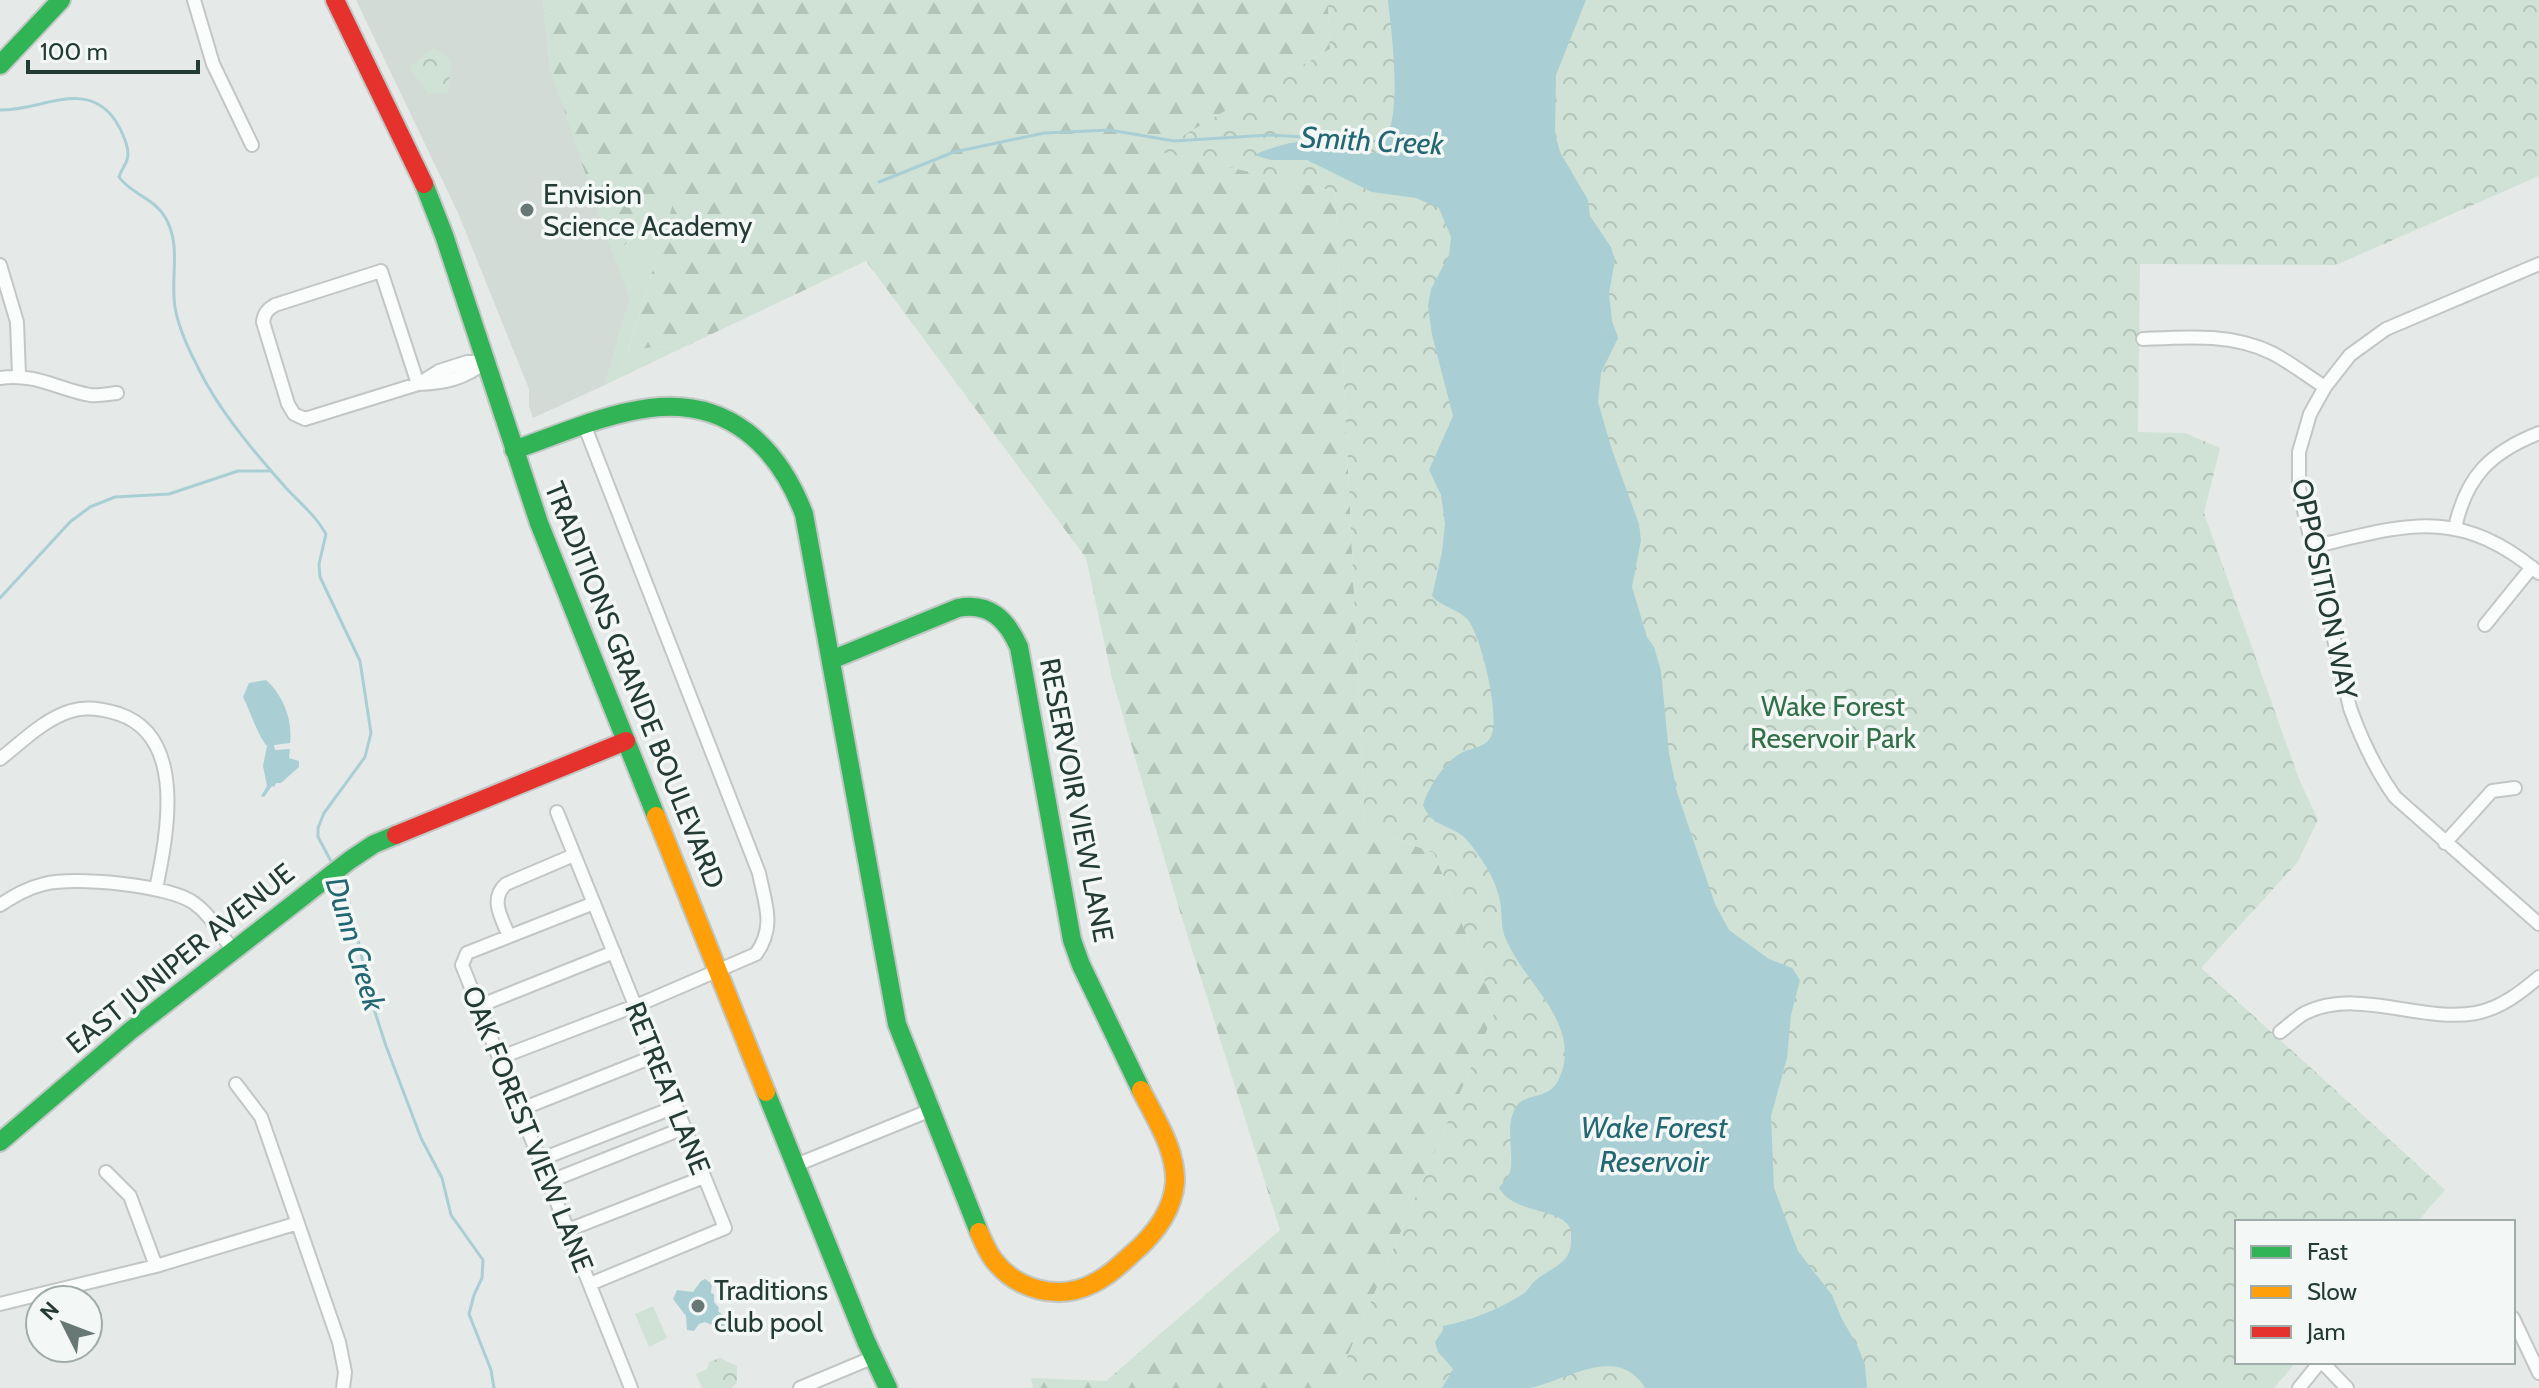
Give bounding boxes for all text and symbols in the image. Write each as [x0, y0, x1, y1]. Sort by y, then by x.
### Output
scale bar [28, 24, 198, 74]
text: 100 m [40, 37, 108, 66]
water label: Smith Creek [1300, 118, 1446, 163]
place label: Envision Science Academy [543, 177, 752, 243]
marker: Envision Science Academy [518, 201, 536, 219]
street label: OPPOSITION WAY [2285, 475, 2365, 704]
street label: TRADITIONS GRANDE BOULEVARD [538, 477, 732, 893]
street label: RESERVOIR VIEW LANE [1033, 655, 1121, 945]
park label: Wake Forest Reservoir Park [1750, 689, 1916, 755]
street label: EAST JUNIPER AVENUE [59, 856, 301, 1060]
water label: Dunn Creek [318, 872, 394, 1016]
street label: OAK FOREST VIEW LANE [455, 981, 601, 1277]
street label: RETREAT LANE [618, 997, 718, 1179]
water label: Wake Forest Reservoir [1581, 1109, 1728, 1180]
legend [2235, 1220, 2515, 1364]
text: Fast [2307, 1237, 2348, 1266]
place label: Traditions club pool [714, 1273, 828, 1339]
text: Slow [2307, 1277, 2357, 1306]
north arrow [24, 1284, 104, 1364]
text: N [34, 1296, 65, 1326]
marker: Traditions club pool [689, 1297, 707, 1315]
text: Jam [2306, 1317, 2345, 1346]

